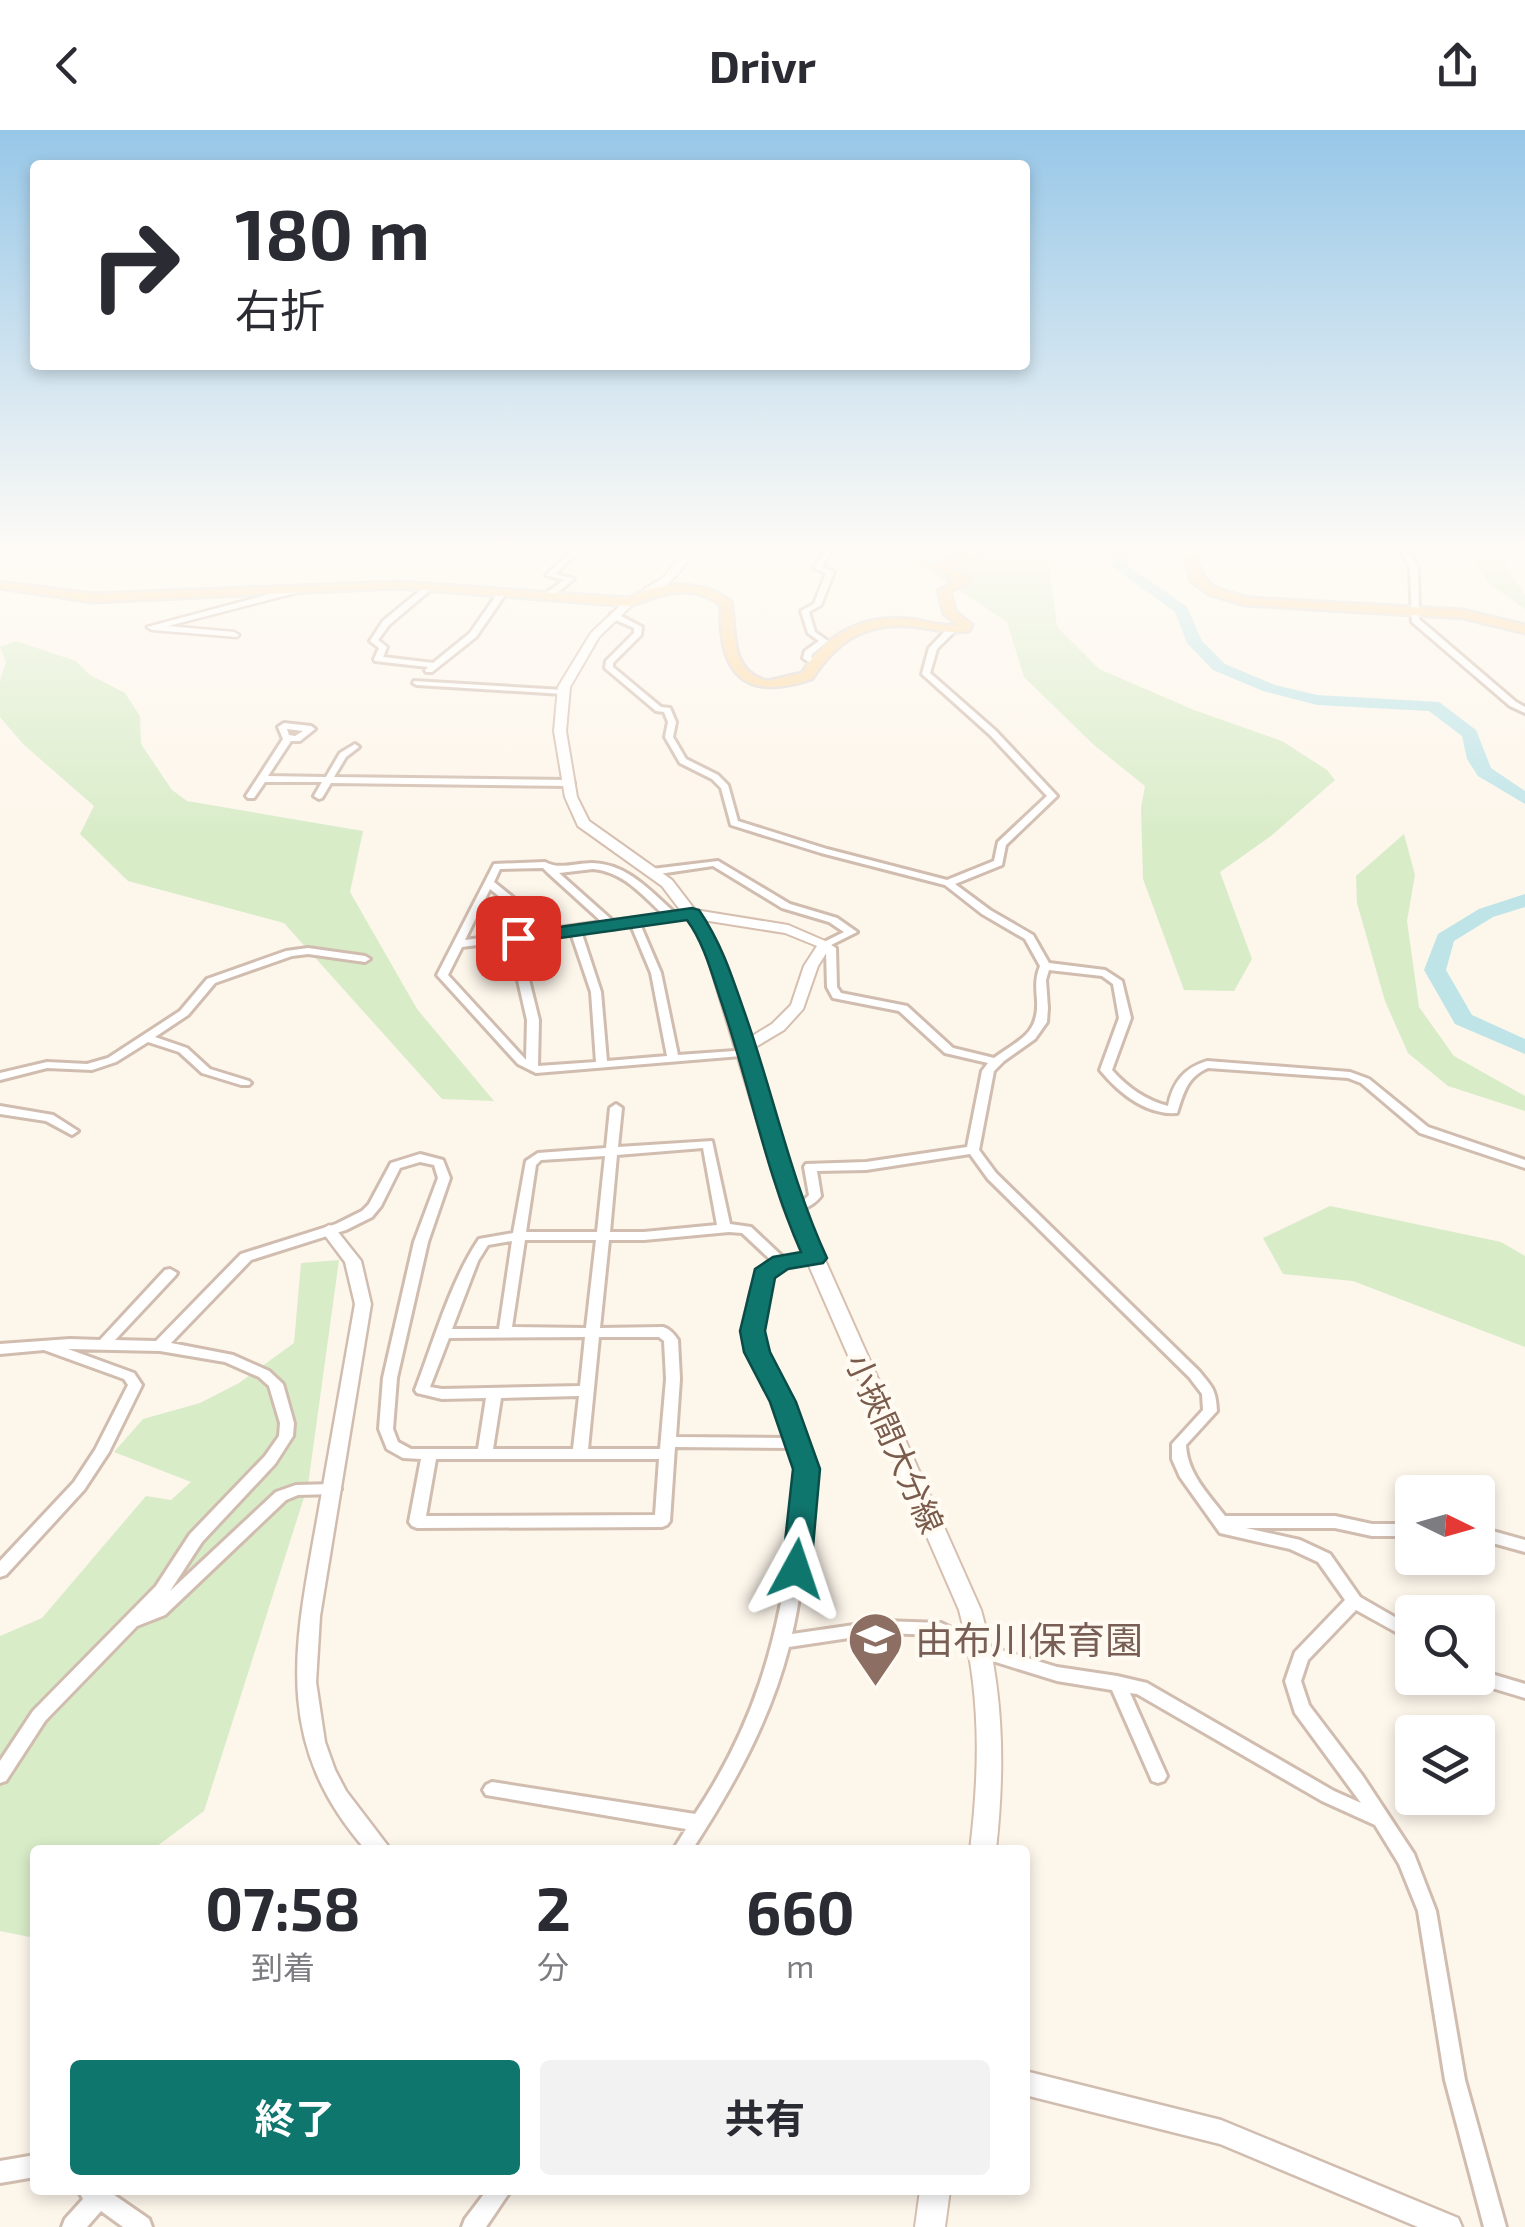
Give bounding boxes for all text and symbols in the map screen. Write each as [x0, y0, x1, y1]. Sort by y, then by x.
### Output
icon: back [40, 38, 95, 93]
text: Drivr [709, 38, 816, 92]
icon: share [1430, 38, 1485, 93]
text: 180 m [235, 190, 430, 274]
icon: right [70, 200, 200, 330]
text: 右折 [235, 282, 325, 336]
pin [476, 896, 561, 981]
icon: arrive [491, 911, 546, 966]
street label: 小挾間大分線 [840, 1348, 952, 1538]
north arrow [1395, 1475, 1495, 1575]
map controls [1395, 1475, 1495, 1815]
position arrow [744, 1517, 848, 1621]
button: search [1395, 1595, 1495, 1695]
school or university icon: 由布川保育園 [846, 1609, 906, 1688]
place label: 由布川保育園 [915, 1616, 1143, 1662]
button: layers [1395, 1715, 1495, 1815]
text: 07:58 [205, 1871, 361, 1943]
text: 2 [536, 1871, 571, 1943]
text: 660 [746, 1875, 855, 1947]
text: m [786, 1946, 814, 1984]
text: 到着 [251, 1947, 315, 1985]
text: 分 [537, 1947, 569, 1985]
button: 終了 [70, 2060, 520, 2175]
button: 共有 [540, 2060, 990, 2175]

